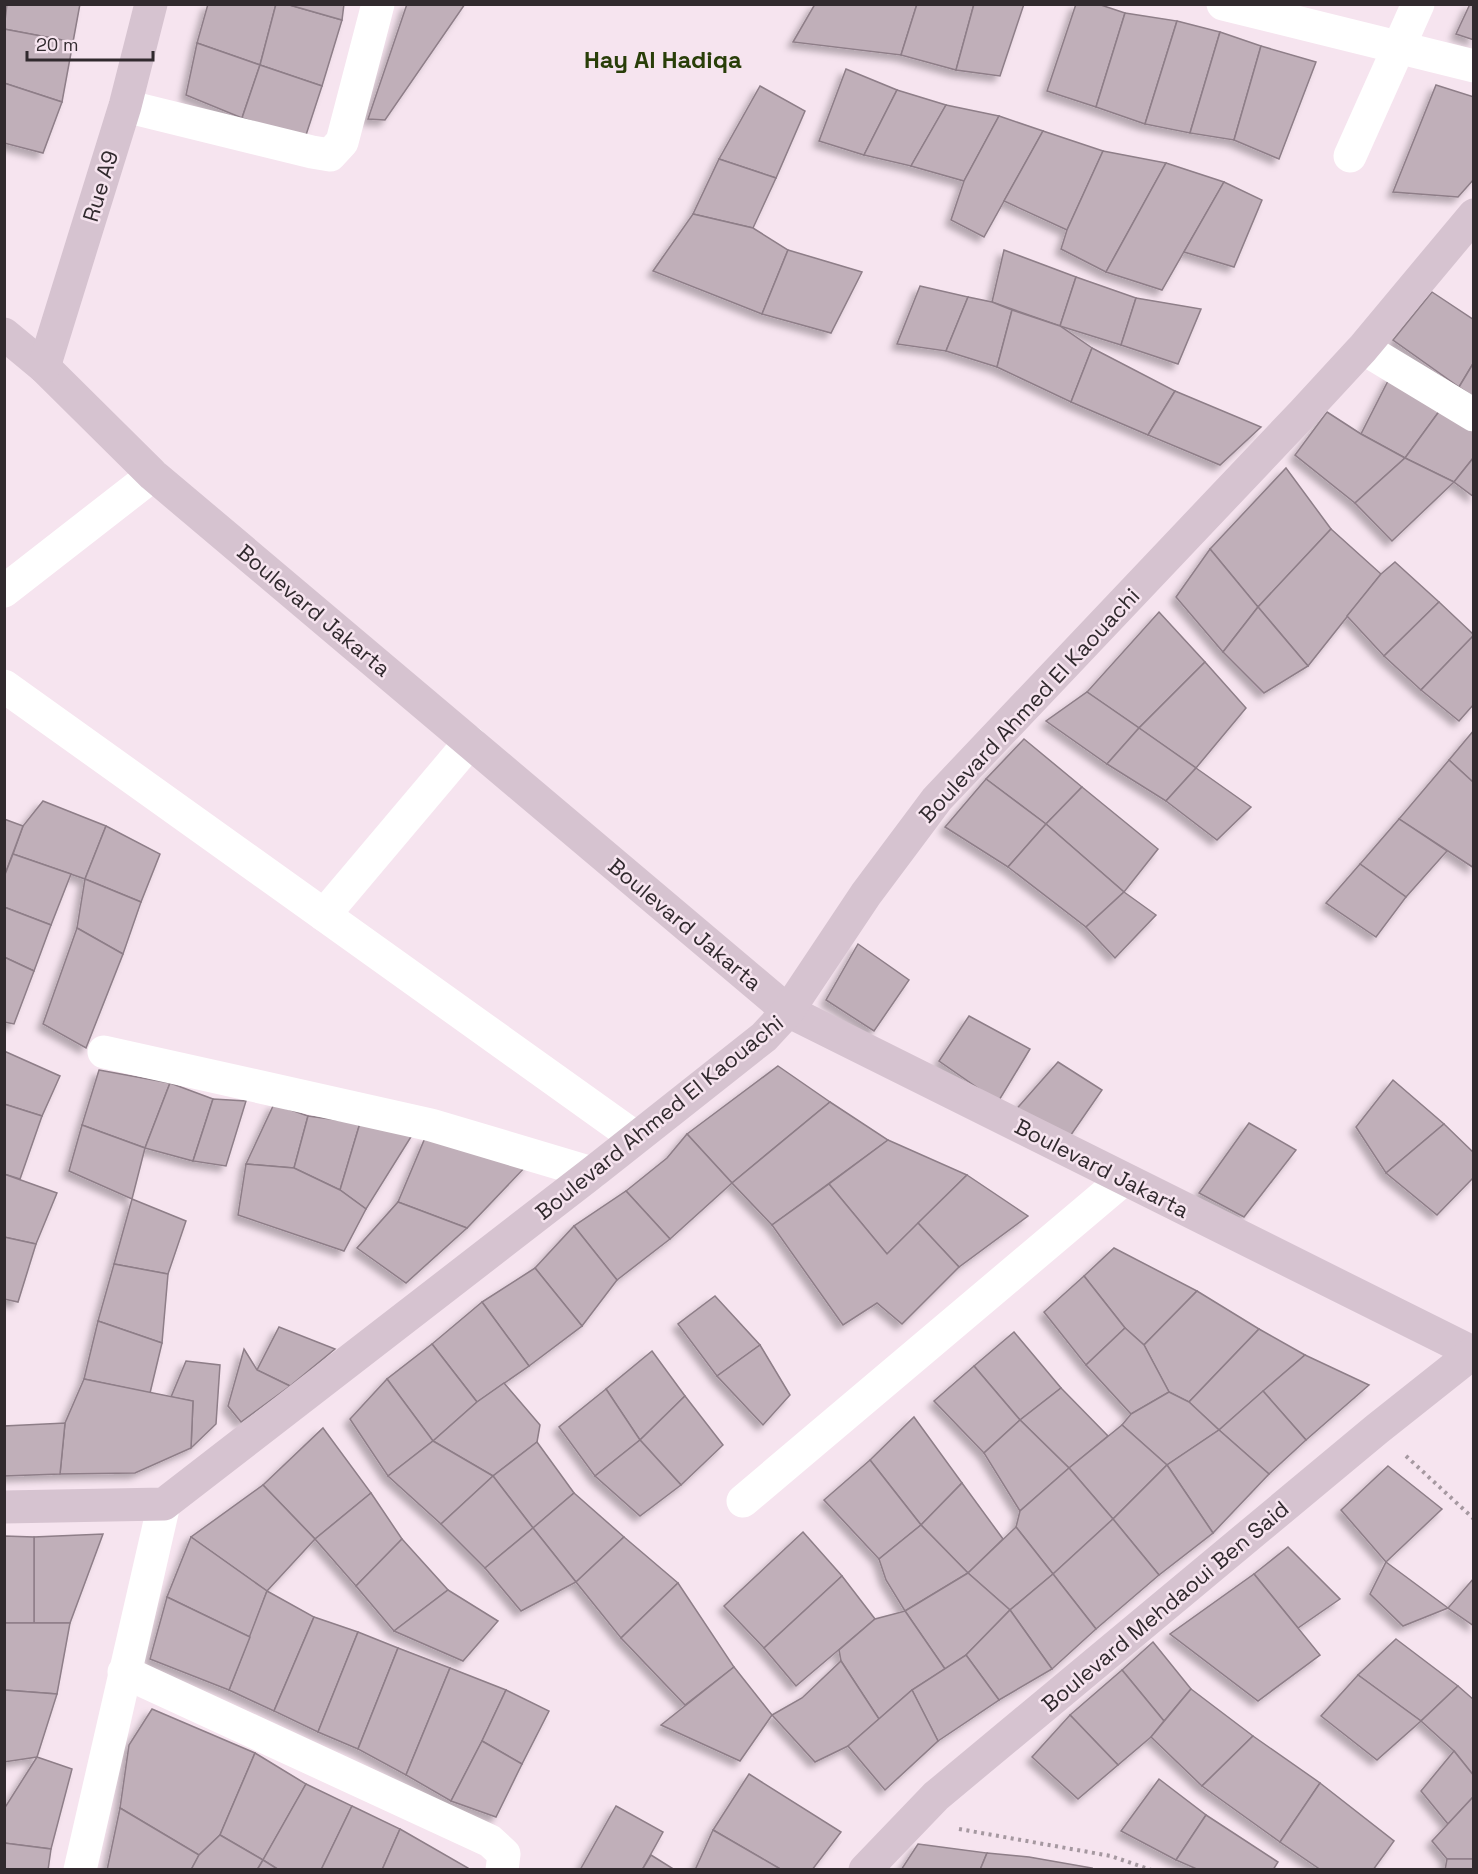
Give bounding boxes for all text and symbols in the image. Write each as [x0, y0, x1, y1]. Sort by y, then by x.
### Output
scale bar [27, 24, 153, 62]
text: 20 m [36, 33, 79, 56]
district label: Hay Al Hadiqa [584, 44, 742, 75]
street label: Rue A9 [76, 147, 124, 225]
street label: Boulevard Jakarta [232, 538, 397, 683]
street label: Boulevard Ahmed El Kaouachi [913, 582, 1145, 828]
street label: Boulevard Jakarta [603, 852, 768, 997]
street label: Boulevard Ahmed El Kaouachi [529, 1008, 789, 1226]
street label: Boulevard Jakarta [1010, 1112, 1194, 1224]
street label: Boulevard Mehdaoui Ben Said [1036, 1494, 1294, 1718]

